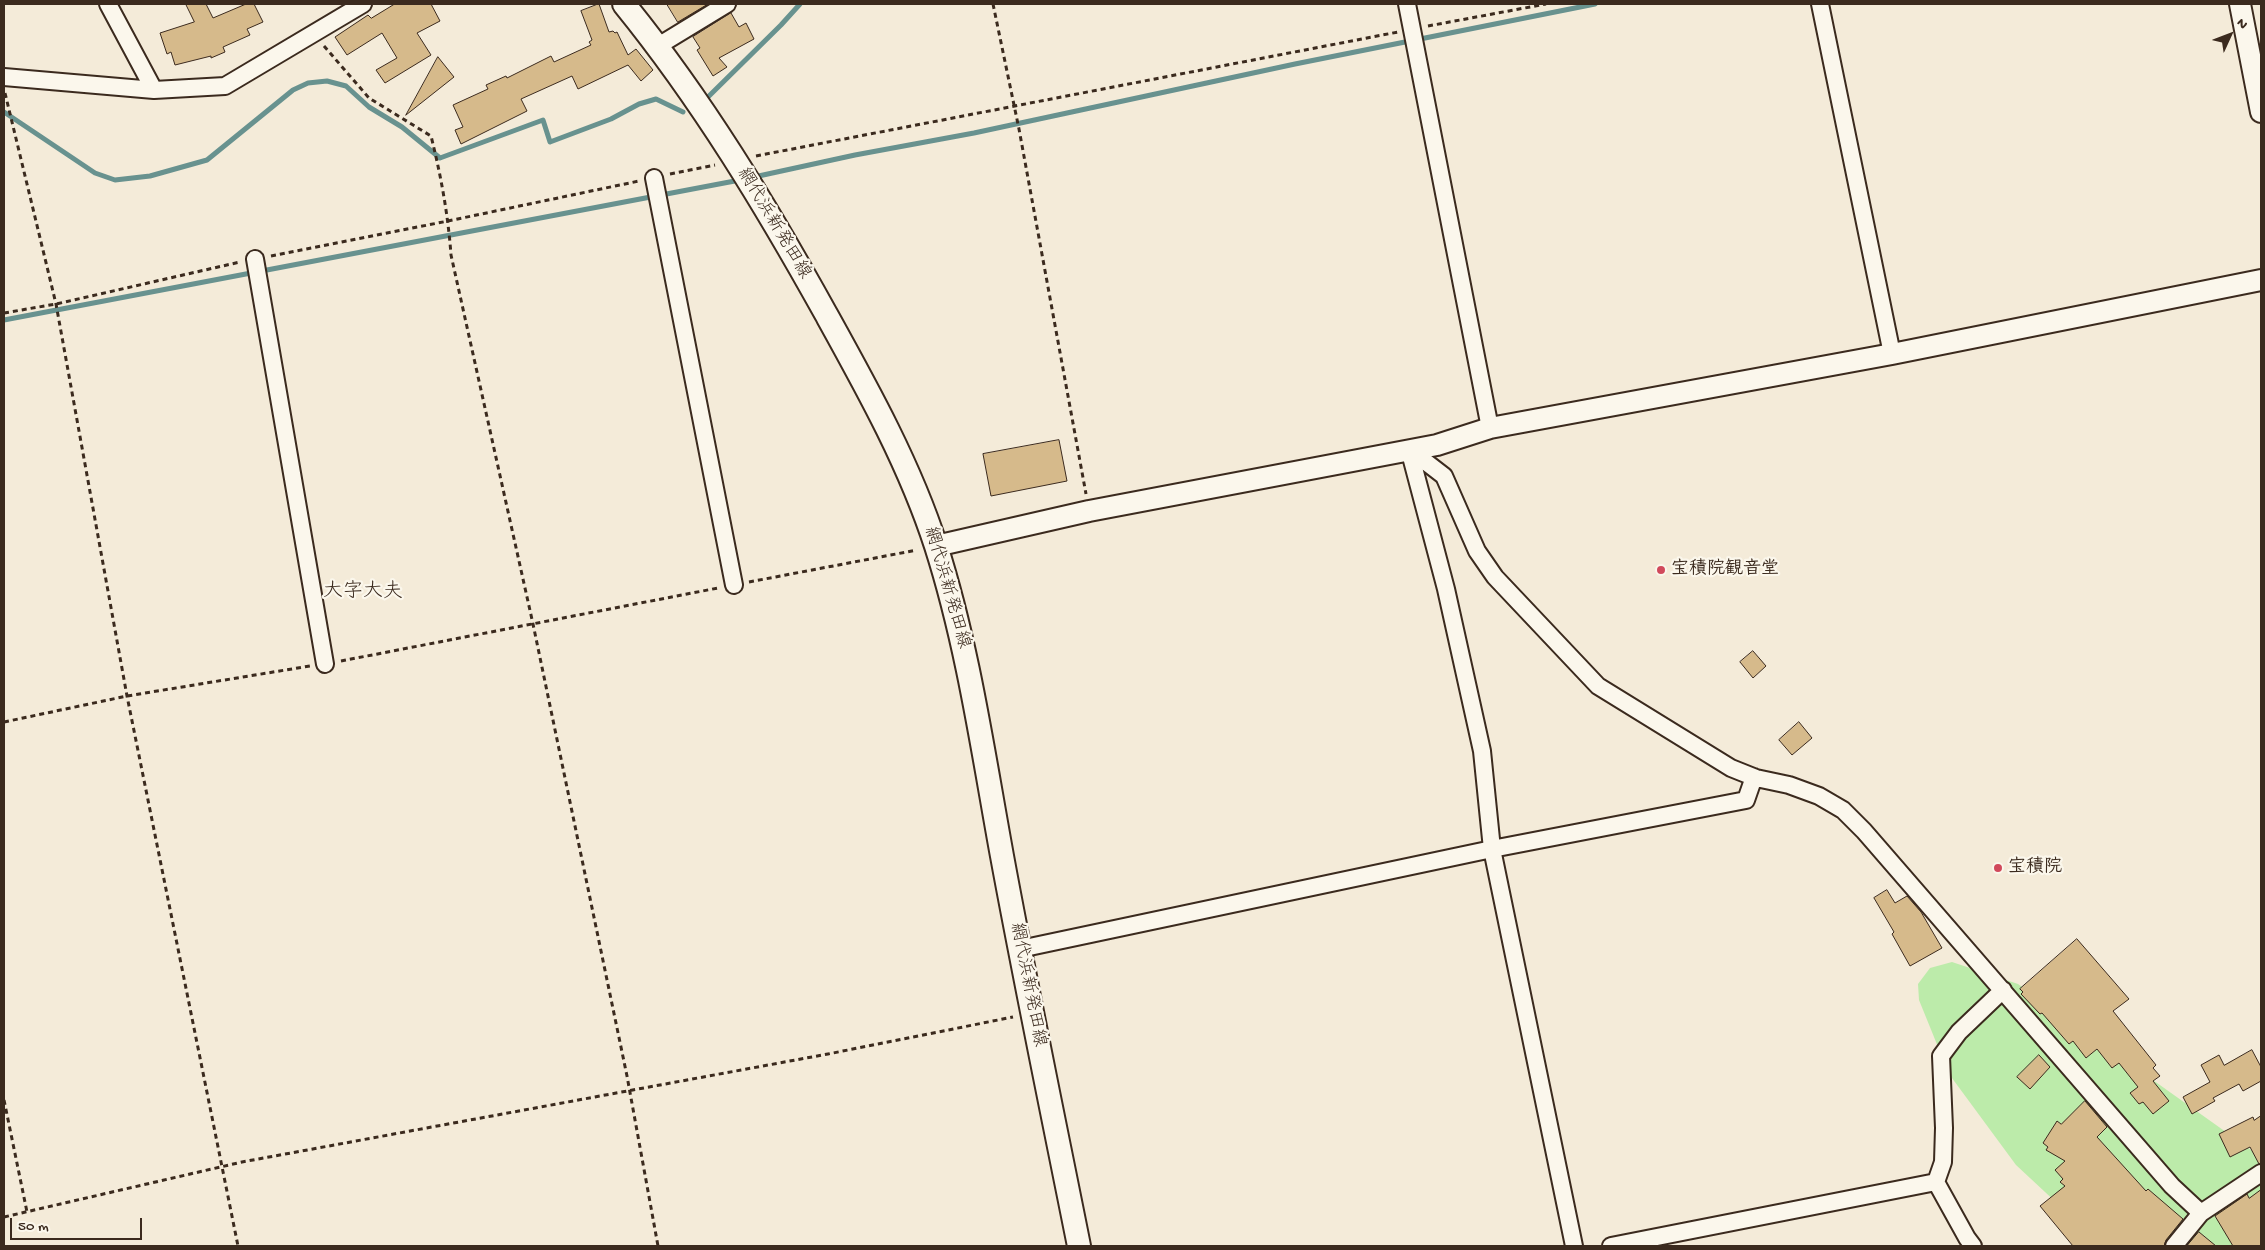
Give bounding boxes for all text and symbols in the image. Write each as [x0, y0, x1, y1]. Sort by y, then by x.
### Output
north arrow [2205, 10, 2255, 60]
text: N [2232, 15, 2251, 34]
street label: 網代浜新発田線 [731, 164, 815, 284]
street label: 網代浜新発田線 [918, 524, 974, 652]
place label: 宝積院観音堂 [1671, 559, 1779, 581]
marker: 宝積院観音堂 [1655, 564, 1667, 576]
district label: 大字大夫 [323, 581, 403, 605]
place label: 宝積院 [2008, 857, 2062, 879]
marker: 宝積院 [1992, 862, 2004, 874]
street label: 網代浜新発田線 [1004, 921, 1050, 1049]
scale bar [12, 1208, 145, 1240]
text: 50 m [18, 1218, 49, 1236]

